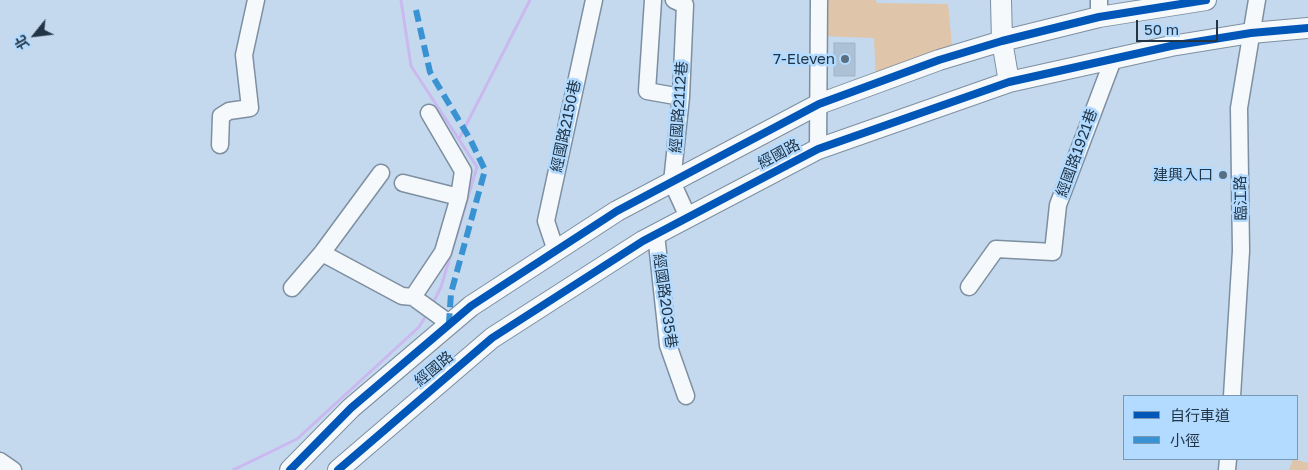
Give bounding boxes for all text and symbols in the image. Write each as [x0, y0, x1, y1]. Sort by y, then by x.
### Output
north arrow [10, 10, 60, 60]
scale bar [1138, 10, 1220, 42]
text: 50 m [1144, 20, 1179, 38]
text: 北 [11, 32, 32, 53]
place label: 7-Eleven [773, 50, 835, 68]
marker: 7-Eleven [839, 53, 851, 65]
street label: 經國路2112巷 [667, 61, 691, 153]
street label: 經國路2150巷 [547, 78, 585, 174]
street label: 經國路1921巷 [1053, 107, 1101, 199]
street label: 經國路 [755, 135, 803, 173]
place label: 建興入口 [1153, 166, 1213, 184]
marker: 建興入口 [1217, 169, 1229, 181]
street label: 臨江路 [1232, 175, 1250, 221]
street label: 經國路2035巷 [649, 252, 681, 350]
street label: 經國路 [411, 348, 457, 390]
legend [1123, 395, 1298, 460]
text: 自行車道 [1170, 406, 1230, 424]
text: 小徑 [1170, 431, 1200, 449]

